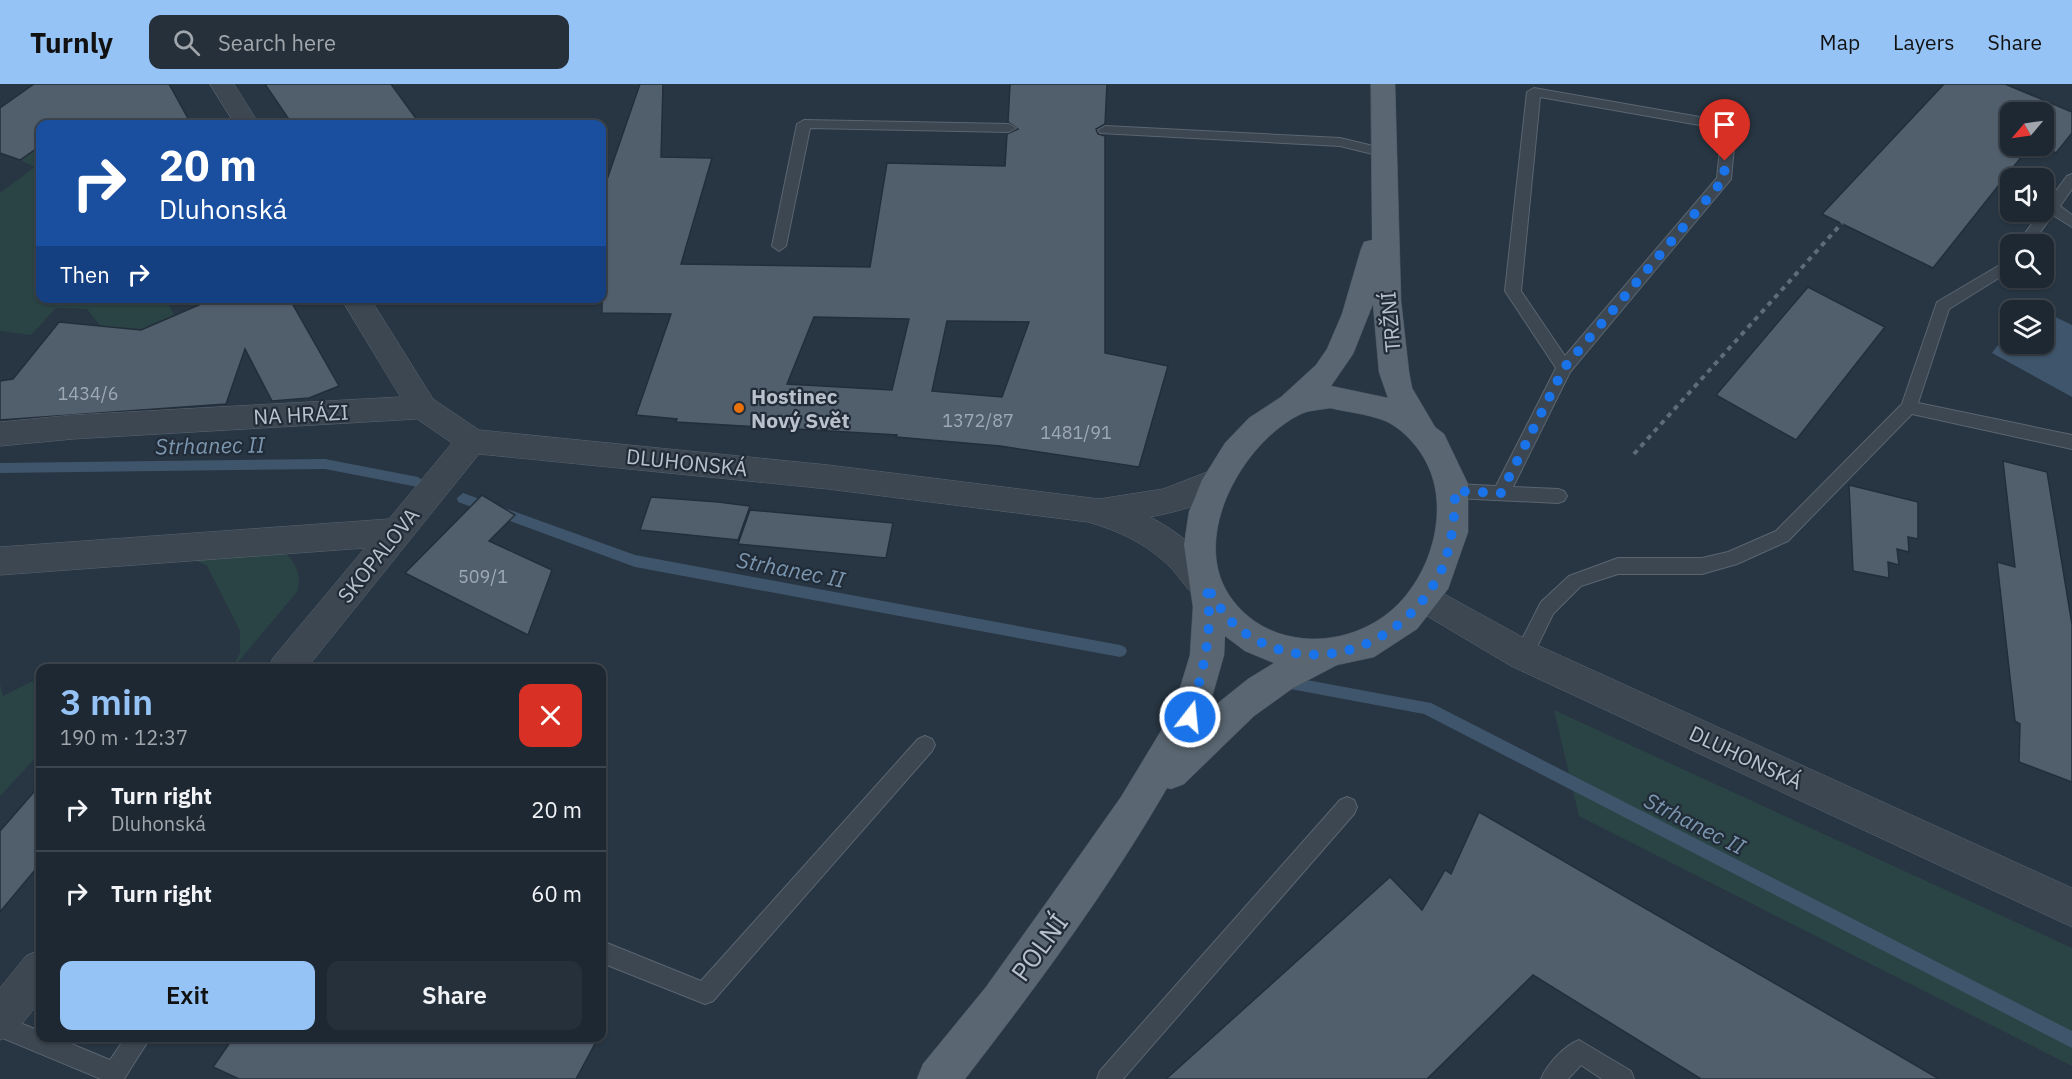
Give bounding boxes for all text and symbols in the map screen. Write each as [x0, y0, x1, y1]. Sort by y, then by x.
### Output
search box [149, 15, 569, 69]
text: Turnly [30, 24, 113, 61]
icon: search [170, 26, 203, 59]
text: Search here [218, 28, 336, 57]
text: Map [1820, 28, 1860, 56]
text: Layers [1893, 28, 1955, 56]
text: Share [1988, 28, 2042, 56]
pin [1699, 99, 1750, 161]
north arrow [2000, 102, 2054, 156]
map controls [2000, 102, 2054, 354]
icon: arrive [1708, 108, 1741, 141]
text: 20 m [159, 138, 257, 193]
icon: right [60, 144, 138, 222]
button: sound [2000, 168, 2054, 222]
text: Dluhonská [159, 191, 287, 226]
button: search [2000, 234, 2054, 288]
icon: right [122, 258, 155, 291]
text: Then [60, 260, 110, 289]
street label: TRŽNÍ [1373, 290, 1407, 354]
button: layers [2000, 300, 2054, 354]
house number: 1434/6 [58, 382, 118, 405]
place label: Hostinec Nový Svět [751, 382, 849, 434]
street label: NA HRÁZI [253, 398, 349, 430]
marker: Hostinec Nový Svět [732, 401, 746, 415]
house number: 1372/87 [942, 409, 1014, 432]
house number: 1481/91 [1040, 421, 1112, 444]
water label: Strhanec II [155, 430, 267, 460]
street label: DLUHONSKÁ [625, 442, 749, 482]
street label: SKOPALOVA [331, 502, 425, 608]
water label: Strhanec II [734, 544, 849, 594]
house number: 509/1 [458, 565, 508, 588]
text: 3 min [60, 678, 153, 725]
button: close [519, 684, 582, 747]
position arrow [1158, 685, 1222, 749]
street label: DLUHONSKÁ [1685, 719, 1807, 795]
text: 190 m · 12:37 [60, 724, 188, 751]
text: Turn right [111, 781, 212, 810]
water label: Strhanec II [1640, 785, 1752, 861]
icon: right [60, 793, 93, 826]
text: 20 m [531, 795, 582, 824]
text: Dluhonská [111, 810, 206, 837]
icon: right [60, 877, 93, 910]
text: Turn right [111, 879, 212, 908]
text: 60 m [531, 879, 582, 908]
street label: POLNÍ [1003, 906, 1075, 988]
button: Exit [60, 961, 315, 1030]
button: Share [327, 961, 582, 1030]

